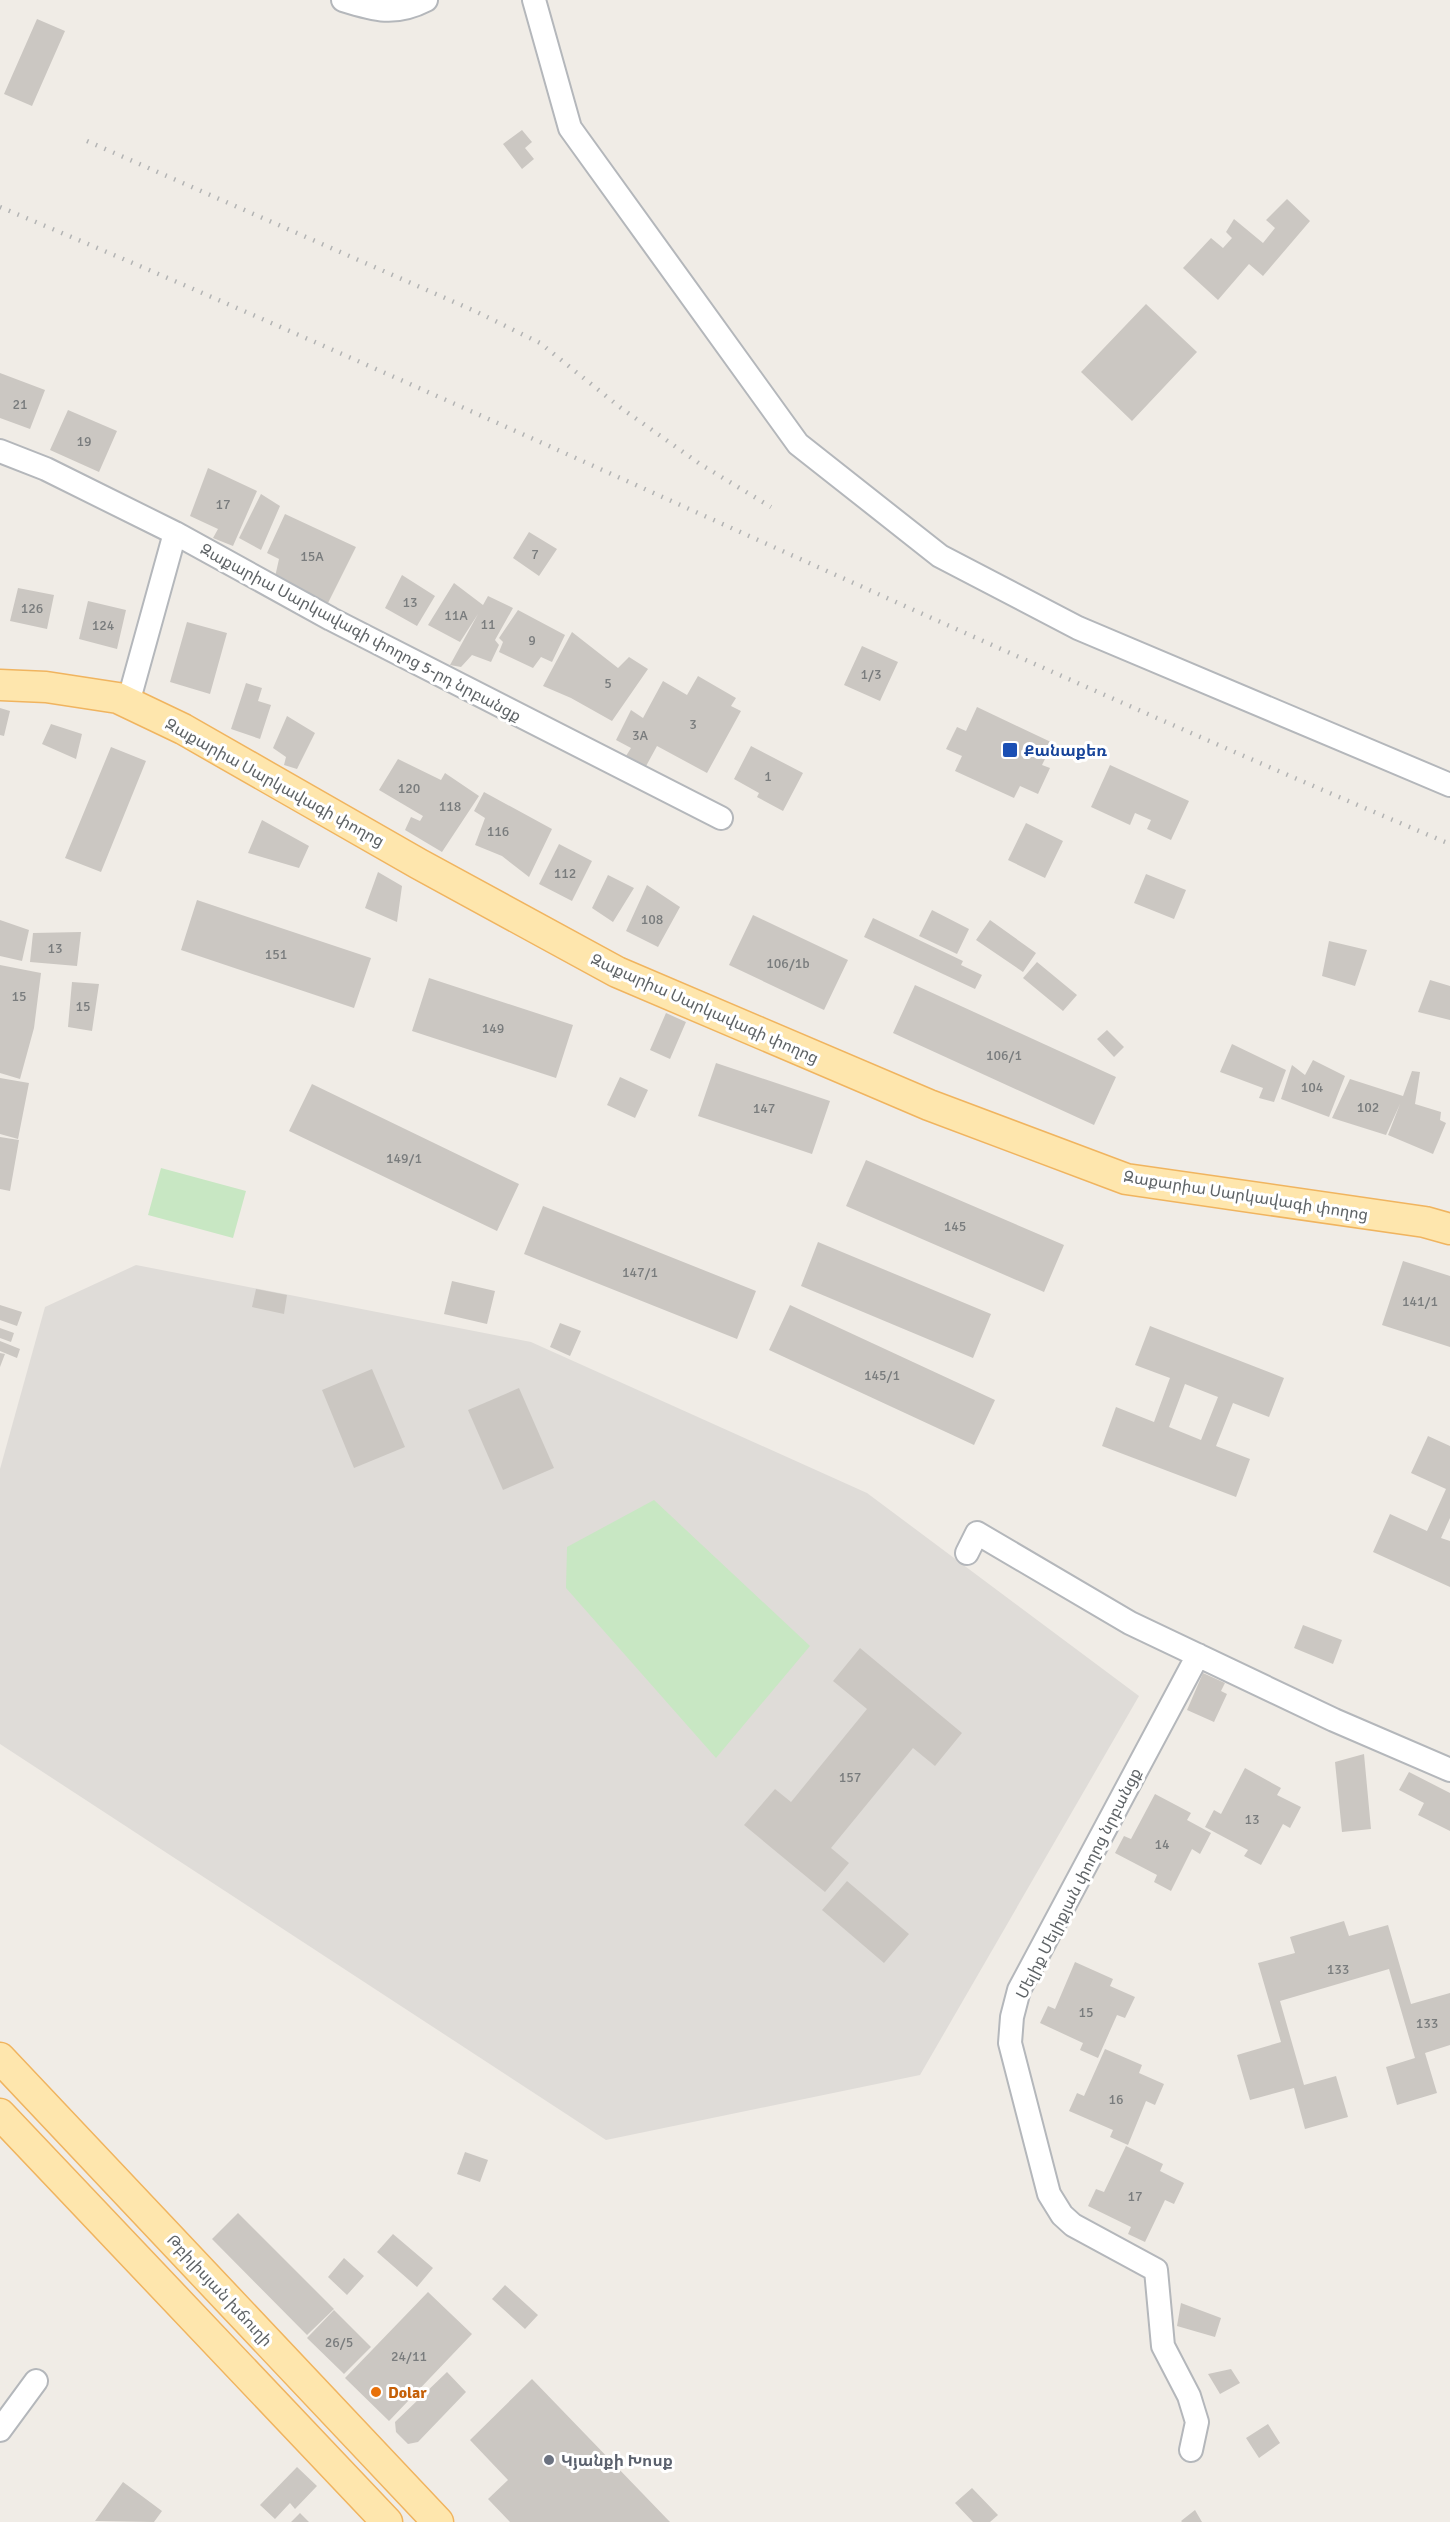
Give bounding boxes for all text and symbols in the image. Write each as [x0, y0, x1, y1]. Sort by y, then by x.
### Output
house number: 21 [12, 396, 28, 413]
house number: 19 [76, 433, 92, 450]
house number: 17 [215, 496, 231, 513]
street label: Զաքարիա Սարկավագի փողոց 5-րդ նրբանցք [197, 539, 525, 726]
house number: 7 [531, 546, 539, 563]
house number: 15A [300, 548, 324, 565]
house number: 13 [402, 594, 418, 611]
house number: 126 [21, 600, 43, 617]
house number: 11A [444, 607, 468, 624]
house number: 11 [480, 616, 496, 633]
house number: 124 [92, 617, 115, 634]
house number: 9 [528, 632, 536, 649]
house number: 1/3 [860, 666, 882, 683]
house number: 5 [604, 675, 612, 692]
street label: Զաքարիա Սարկավագի փողոց [161, 714, 388, 852]
house number: 3 [689, 716, 697, 733]
house number: 3A [632, 727, 648, 744]
marker: Քանաքեռ [1001, 741, 1019, 759]
place label: Քանաքեռ [1024, 741, 1107, 761]
house number: 1 [764, 768, 772, 785]
house number: 120 [398, 780, 420, 797]
house number: 118 [439, 798, 461, 815]
house number: 116 [487, 823, 509, 840]
house number: 112 [554, 865, 576, 882]
house number: 108 [641, 911, 663, 928]
house number: 13 [47, 940, 63, 957]
house number: 151 [265, 946, 287, 963]
street label: Զաքարիա Սարկավագի փողոց [587, 949, 822, 1068]
house number: 106/1b [766, 955, 810, 972]
house number: 15 [11, 988, 27, 1005]
house number: 15 [75, 998, 91, 1015]
house number: 149 [482, 1020, 504, 1037]
house number: 106/1 [986, 1047, 1022, 1064]
house number: 104 [1301, 1079, 1324, 1096]
house number: 102 [1357, 1099, 1379, 1116]
house number: 147 [753, 1100, 775, 1117]
house number: 149/1 [386, 1150, 422, 1167]
street label: Զաքարիա Սարկավագի փողոց [1122, 1167, 1370, 1225]
house number: 145 [944, 1218, 966, 1235]
house number: 147/1 [622, 1264, 658, 1281]
house number: 141/1 [1402, 1293, 1438, 1310]
house number: 145/1 [864, 1367, 900, 1384]
street label: Մելիք Մելիքյան փողոց նրբանցք [1012, 1765, 1146, 2002]
house number: 157 [839, 1769, 861, 1786]
house number: 13 [1244, 1811, 1260, 1828]
house number: 14 [1154, 1836, 1170, 1853]
house number: 133 [1327, 1961, 1349, 1978]
house number: 15 [1078, 2004, 1094, 2021]
house number: 133 [1416, 2015, 1438, 2032]
house number: 16 [1108, 2091, 1124, 2108]
house number: 17 [1127, 2188, 1143, 2205]
street label: Թբիլիսյան խճուղի [162, 2231, 276, 2351]
house number: 26/5 [325, 2334, 353, 2351]
house number: 24/11 [391, 2348, 427, 2365]
place label: Dolar [388, 2383, 427, 2403]
marker: Dolar [369, 2385, 383, 2399]
place label: Կյանքի Խոսք [561, 2451, 673, 2471]
marker: Կյանքի Խոսք [542, 2453, 556, 2467]

